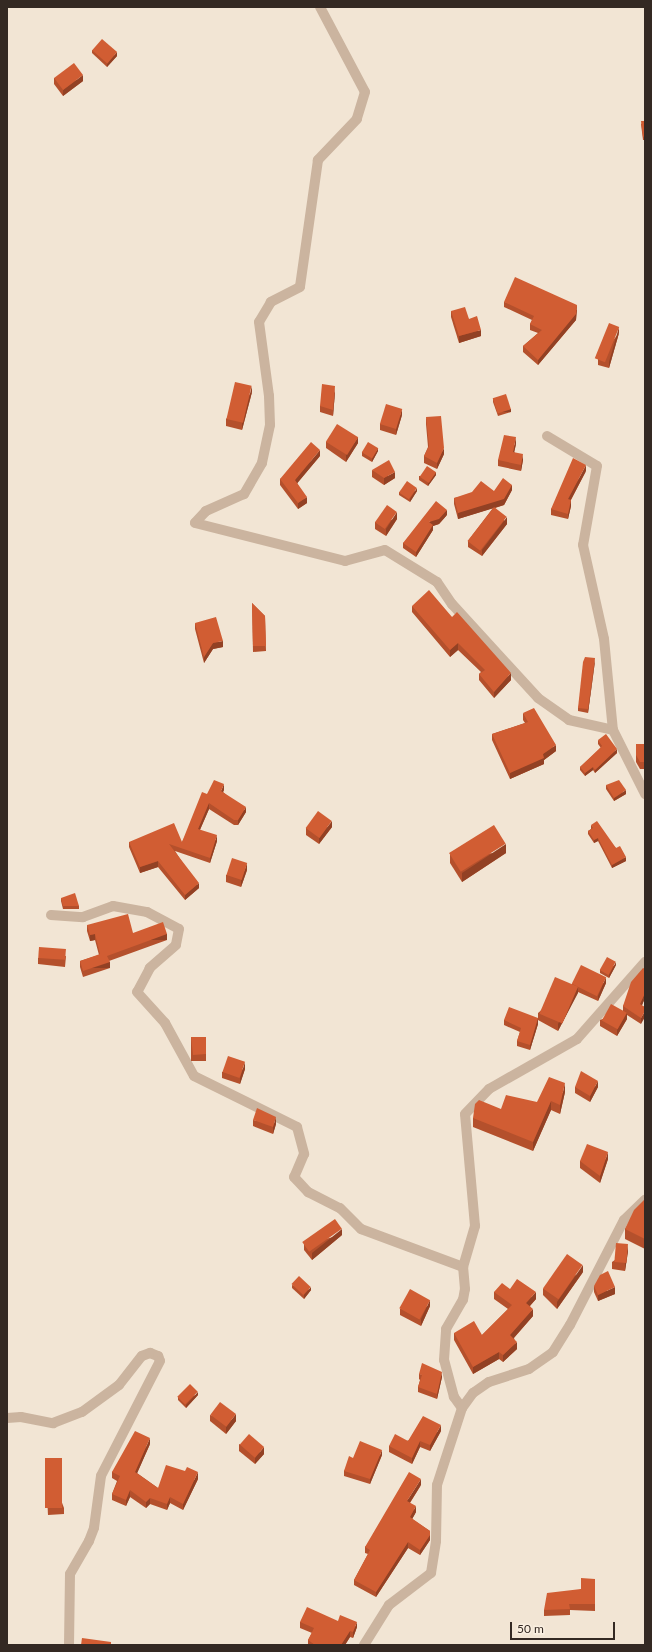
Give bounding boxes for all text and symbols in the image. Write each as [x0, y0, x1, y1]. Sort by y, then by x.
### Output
scale bar [512, 1614, 617, 1640]
text: 50 m [517, 1621, 544, 1636]

